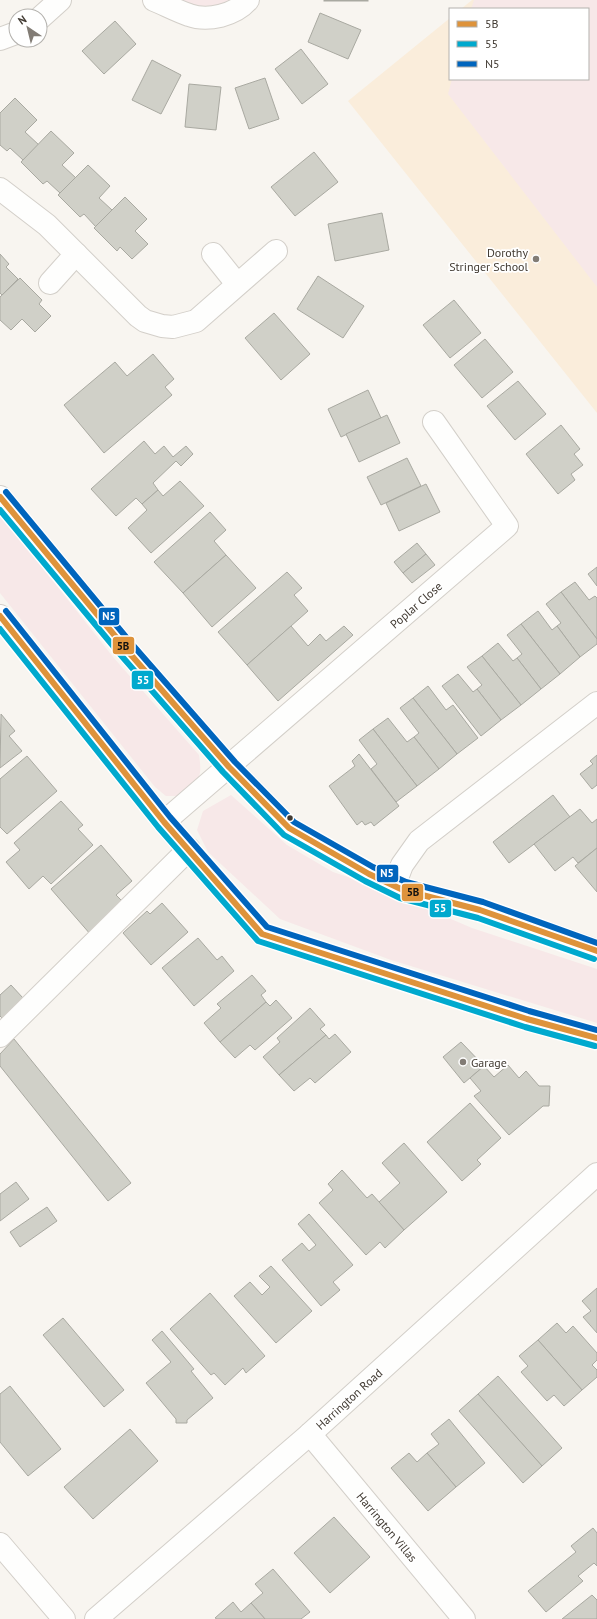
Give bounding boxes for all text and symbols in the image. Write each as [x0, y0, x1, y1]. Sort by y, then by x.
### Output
north arrow [8, 8, 48, 48]
legend [449, 8, 589, 80]
text: N [15, 12, 29, 28]
text: 5B [485, 16, 499, 31]
text: 55 [485, 36, 498, 51]
text: N5 [485, 56, 500, 71]
place label: Dorothy Stringer School [449, 245, 528, 274]
marker: Dorothy Stringer School [531, 254, 541, 264]
street label: Poplar Close [387, 578, 445, 632]
line badge: N5 [98, 607, 120, 626]
text: N5 [102, 609, 116, 623]
line badge: 5B [112, 636, 135, 655]
text: 5B [117, 639, 130, 653]
line badge: 55 [131, 670, 154, 690]
text: 55 [137, 673, 149, 687]
unlabelled marker [285, 813, 295, 823]
line badge: N5 [376, 864, 399, 883]
text: N5 [380, 866, 394, 880]
line badge: 5B [401, 883, 424, 902]
text: 5B [407, 885, 420, 899]
line badge: 55 [429, 899, 452, 918]
text: 55 [434, 901, 446, 915]
place label: Garage [471, 1055, 507, 1070]
marker: Garage [458, 1057, 468, 1067]
street label: Harrington Road [313, 1365, 385, 1433]
street label: Harrington Villas [354, 1489, 420, 1565]

